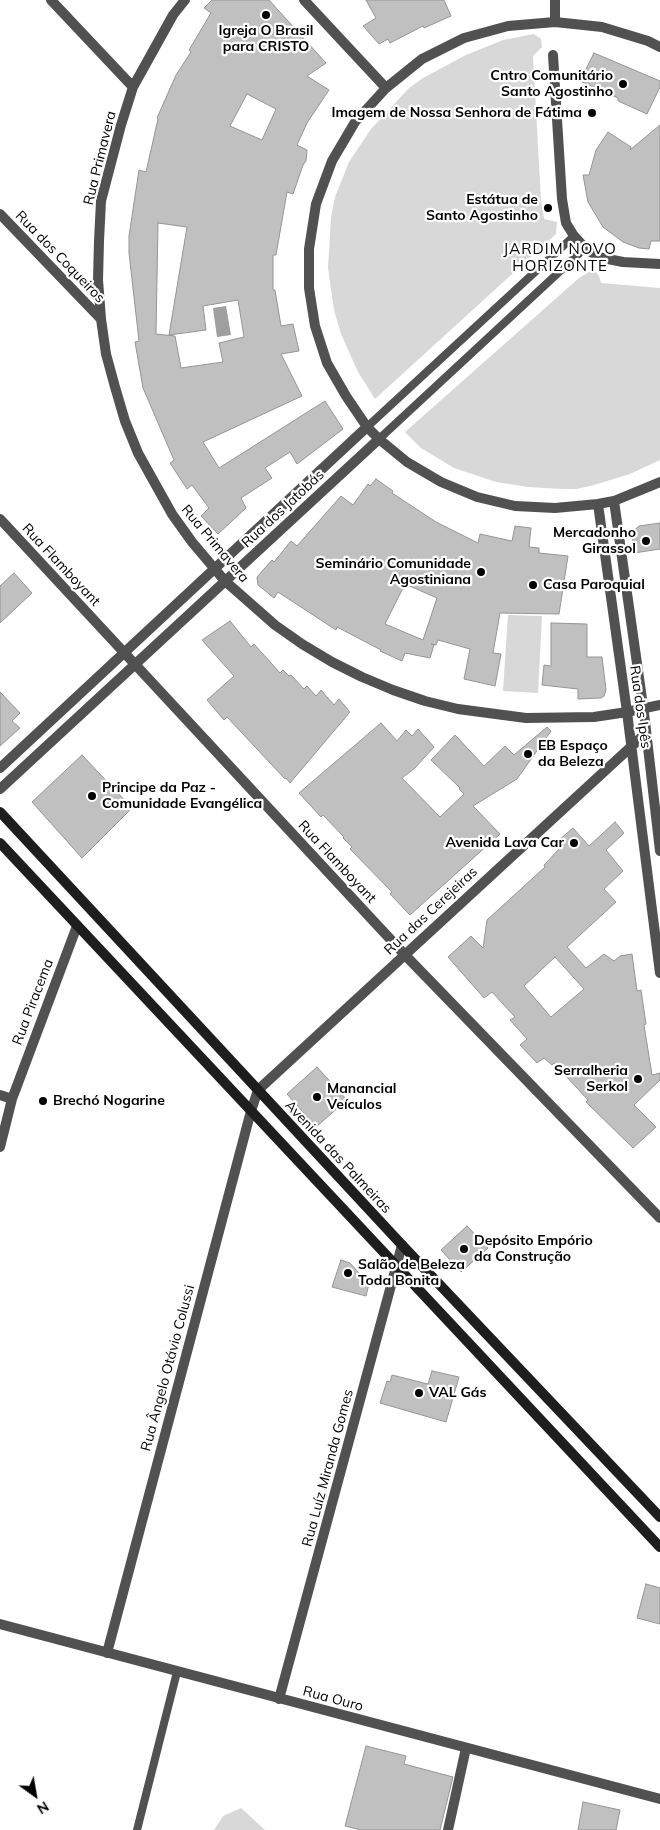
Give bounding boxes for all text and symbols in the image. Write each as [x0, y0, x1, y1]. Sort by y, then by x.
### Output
marker: Igreja O Brasil para CRISTO [260, 9, 272, 21]
place label: Igreja O Brasil para CRISTO [219, 23, 313, 56]
place label: Cntro Comunitário Santo Agostinho [490, 68, 613, 100]
marker: Cntro Comunitário Santo Agostinho [617, 78, 629, 90]
place label: Imagem de Nossa Senhora de Fátima [331, 105, 582, 121]
marker: Imagem de Nossa Senhora de Fátima [586, 107, 598, 119]
street label: Rua Primavera [80, 109, 120, 207]
place label: Estátua de Santo Agostinho [426, 192, 538, 224]
marker: Estátua de Santo Agostinho [542, 202, 554, 214]
street label: Rua dos Coqueiros [12, 208, 108, 306]
district label: JARDIM NOVO HORIZONTE [502, 240, 618, 275]
street label: Rua dos Jatobás [238, 467, 328, 551]
street label: Rua Primavera [178, 502, 252, 586]
street label: Rua Flamboyant [18, 520, 104, 610]
place label: Mercadonho Girassol [553, 525, 636, 558]
marker: Mercadonho Girassol [640, 535, 652, 547]
place label: Seminário Comunidade Agostiniana [316, 556, 471, 588]
marker: Seminário Comunidade Agostiniana [475, 566, 487, 578]
place label: Casa Paroquial [543, 577, 645, 593]
marker: Casa Paroquial [527, 579, 539, 591]
street label: Rua dos Ipês [626, 665, 654, 749]
place label: EB Espaço da Beleza [538, 738, 608, 770]
marker: EB Espaço da Beleza [522, 748, 534, 760]
place label: Principe da Paz - Comunidade Evangélica [102, 780, 262, 812]
marker: Principe da Paz - Comunidade Evangélica [86, 790, 98, 802]
street label: Rua Flamboyant [294, 817, 380, 907]
place label: Avenida Lava Car [445, 835, 564, 851]
marker: Avenida Lava Car [568, 837, 580, 849]
street label: Rua das Cerejeiras [381, 864, 481, 958]
street label: Rua Piracema [9, 957, 57, 1047]
place label: Serralheria Serkol [554, 1063, 628, 1096]
marker: Serralheria Serkol [632, 1073, 644, 1085]
place label: Manancial Veículos [327, 1081, 396, 1114]
marker: Manancial Veículos [311, 1091, 323, 1103]
place label: Brechó Nogarine [53, 1093, 165, 1109]
marker: Brechó Nogarine [37, 1095, 49, 1107]
street label: Avenida das Palmeiras [281, 1097, 395, 1217]
place label: Depósito Empório da Construção [474, 1233, 593, 1266]
marker: Depósito Empório da Construção [458, 1243, 470, 1255]
place label: Salão de Beleza Toda Bonita [358, 1257, 465, 1290]
marker: Salão de Beleza Toda Bonita [342, 1267, 354, 1279]
street label: Rua Ângelo Otávio Colussi [138, 1283, 198, 1453]
place label: VAL Gás [429, 1385, 486, 1401]
marker: VAL Gás [413, 1387, 425, 1399]
street label: Rua Luíz Miranda Gomes [299, 1388, 357, 1548]
street label: Rua Ouro [301, 1683, 365, 1715]
north arrow [10, 1770, 60, 1820]
text: N [34, 1797, 52, 1818]

